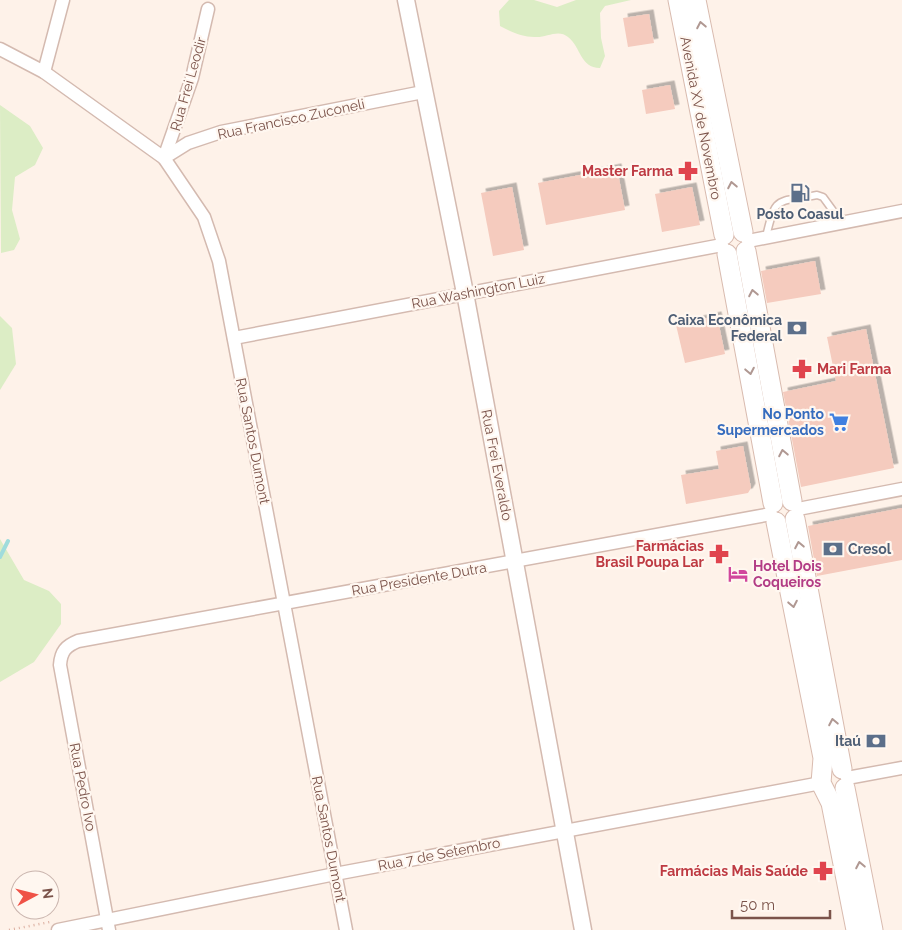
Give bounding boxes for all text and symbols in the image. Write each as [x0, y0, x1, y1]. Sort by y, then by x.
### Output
one-way arrow [696, 21, 707, 30]
street label: Rua Frei Leodir [167, 35, 209, 133]
street label: Avenida XV de Novembro [677, 35, 725, 201]
street label: Rua Francisco Zuconeli [216, 96, 366, 142]
pharmacy icon: Master Farma [677, 160, 699, 182]
place label: Master Farma [582, 163, 673, 179]
one-way arrow [728, 180, 738, 189]
fuel station icon: Posto Coasul [789, 182, 811, 204]
place label: Posto Coasul [756, 206, 844, 222]
street label: Rua Washington Luiz [410, 270, 546, 312]
one-way arrow [748, 289, 759, 297]
place label: Caixa Econômica Federal [668, 312, 783, 344]
bank icon: Caixa Econômica Federal [786, 317, 808, 339]
pharmacy icon: Mari Farma [791, 358, 813, 380]
place label: Mari Farma [817, 361, 891, 377]
one-way arrow [744, 366, 755, 375]
street label: Rua Santos Dumont [233, 376, 273, 506]
place label: No Ponto Supermercados [717, 406, 825, 438]
street label: Rua Frei Everaldo [478, 408, 516, 522]
supermarket icon: No Ponto Supermercados [828, 411, 850, 433]
one-way arrow [778, 448, 788, 457]
place label: Farmácias Brasil Poupa Lar [596, 538, 705, 570]
bank icon: Cresol [822, 538, 844, 560]
one-way arrow [795, 540, 805, 549]
place label: Cresol [848, 541, 892, 557]
pharmacy icon: Farmácias Brasil Poupa Lar [708, 543, 730, 565]
place label: Hotel Dois Coqueiros [753, 558, 822, 590]
street label: Rua Presidente Dutra [350, 559, 488, 599]
hotel icon: Hotel Dois Coqueiros [727, 563, 749, 585]
one-way arrow [788, 600, 798, 609]
one-way arrow [828, 717, 838, 726]
bank icon: Itaú [865, 730, 887, 752]
place label: Itaú [835, 733, 861, 749]
street label: Rua Pedro Ivo [67, 741, 99, 833]
street label: Rua Santos Dumont [309, 774, 349, 904]
street label: Rua 7 de Setembro [377, 834, 501, 874]
pharmacy icon: Farmácias Mais Saúde [812, 860, 834, 882]
one-way arrow [855, 861, 865, 869]
place label: Farmácias Mais Saúde [660, 863, 809, 879]
north arrow [10, 870, 60, 920]
text: N [39, 887, 56, 900]
scale bar [732, 888, 830, 920]
text: 50 m [740, 896, 775, 914]

